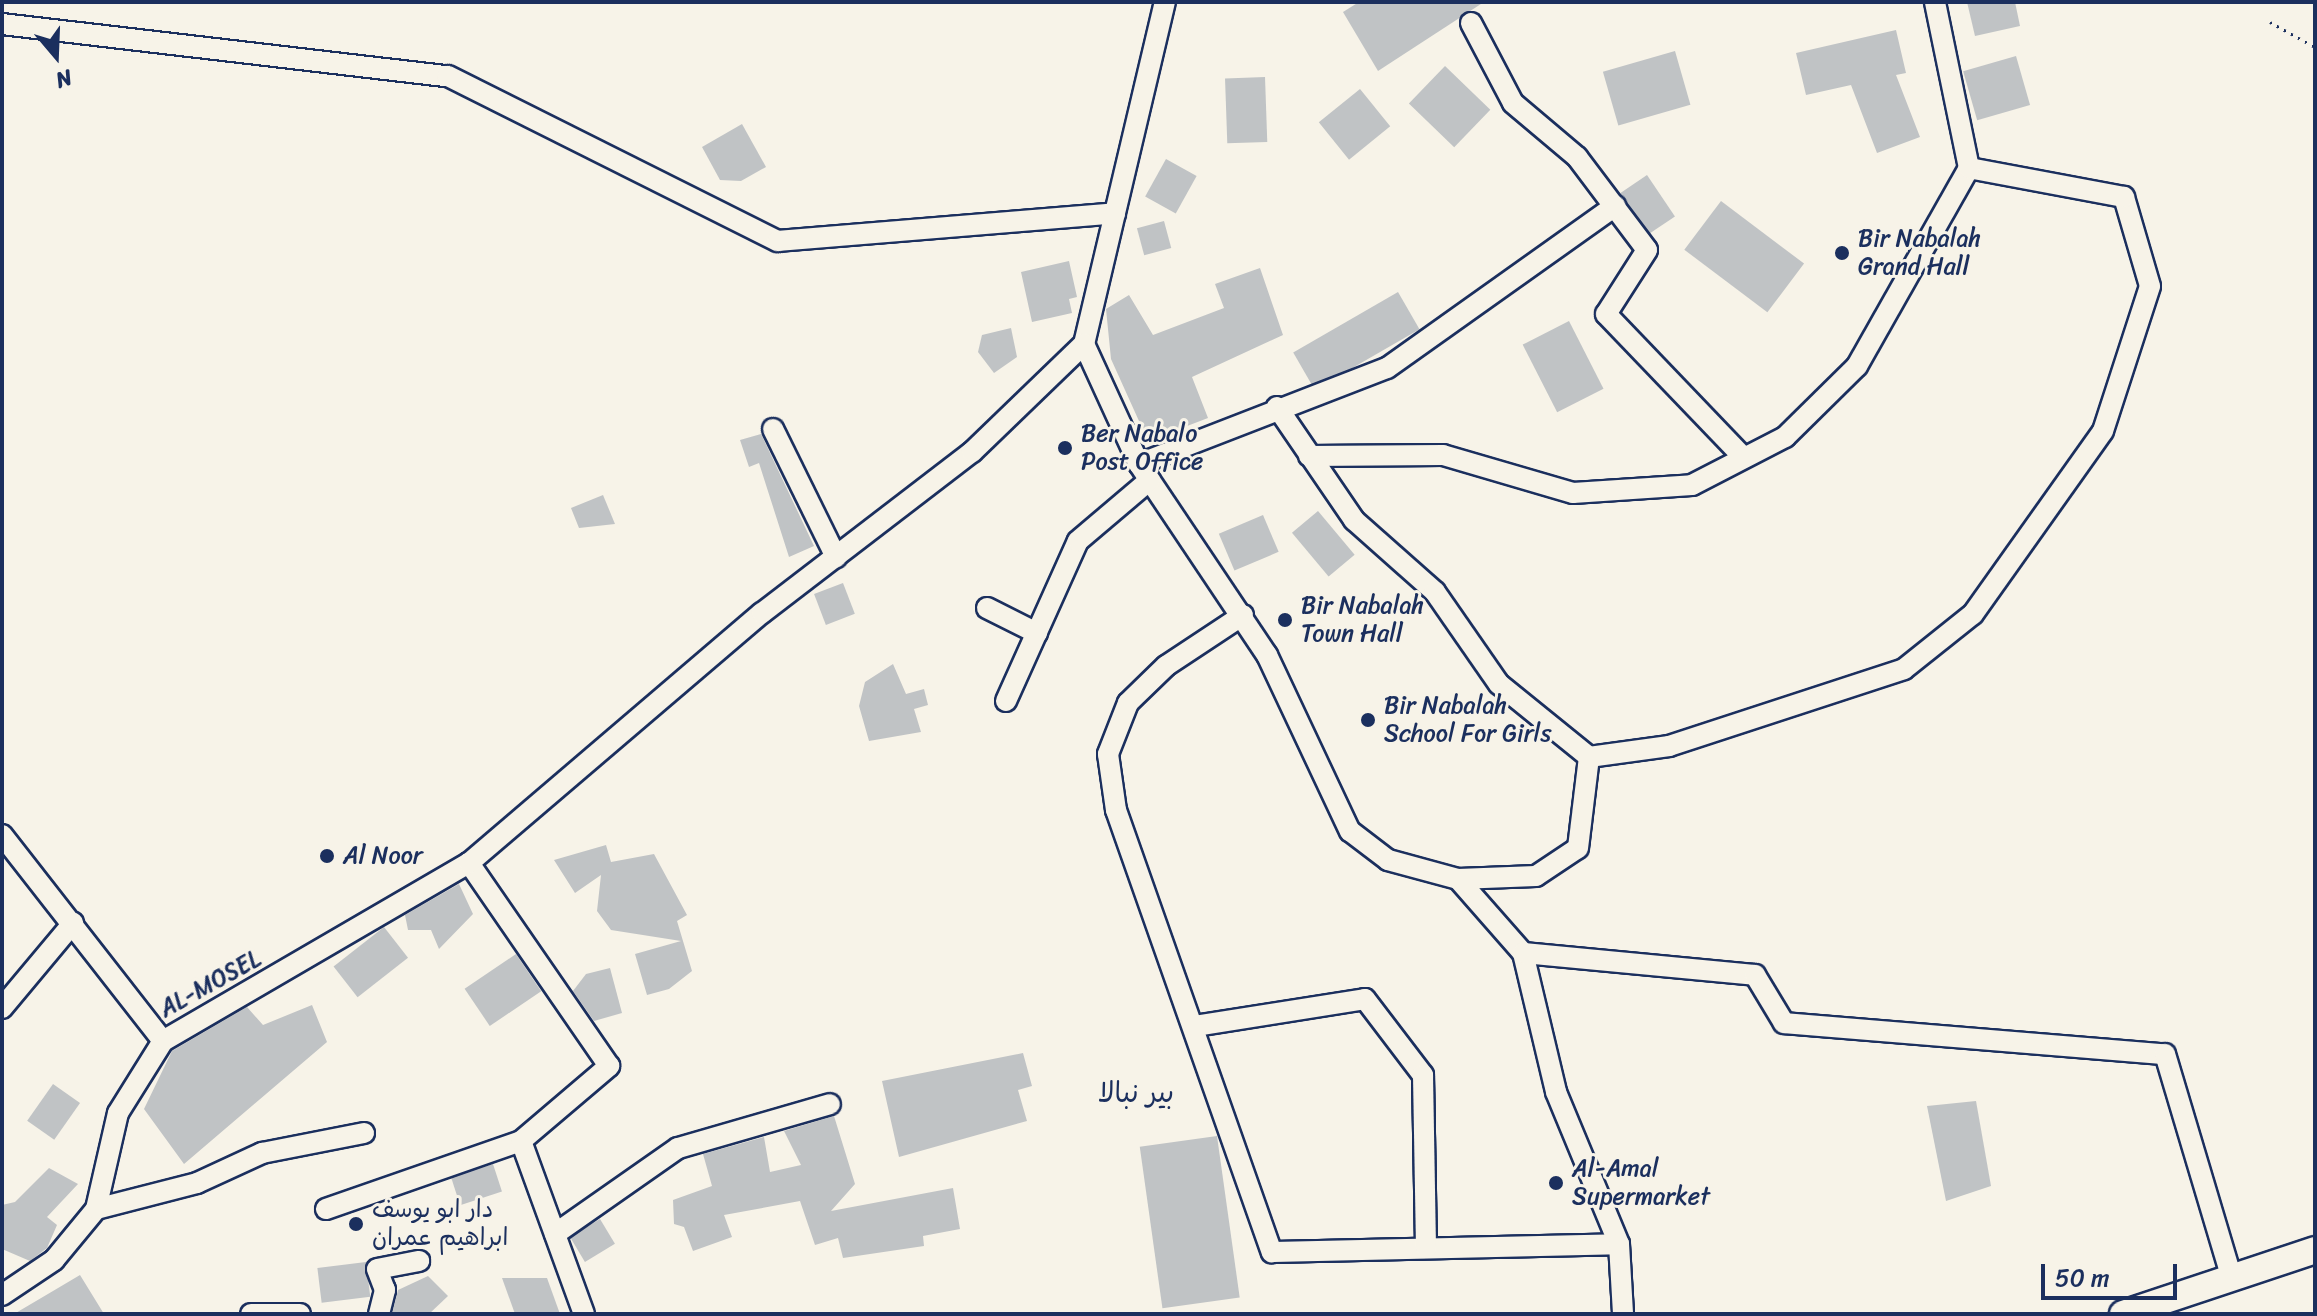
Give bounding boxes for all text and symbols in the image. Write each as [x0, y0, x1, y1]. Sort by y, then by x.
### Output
north arrow [16, 16, 96, 96]
text: N [50, 58, 78, 100]
place label: Bir Nabalah Grand Hall [1858, 225, 1981, 281]
marker: Bir Nabalah Grand Hall [1833, 244, 1851, 262]
place label: Ber Nabalo Post Office [1081, 420, 1203, 476]
marker: Ber Nabalo Post Office [1056, 439, 1074, 457]
place label: Bir Nabalah Town Hall [1301, 592, 1424, 648]
marker: Bir Nabalah Town Hall [1276, 611, 1294, 629]
place label: Bir Nabalah School For Girls [1384, 692, 1551, 748]
marker: Bir Nabalah School For Girls [1359, 711, 1377, 729]
place label: Al Noor [343, 842, 423, 870]
marker: Al Noor [318, 847, 336, 865]
street label: AL-MOSEL [154, 944, 266, 1024]
district label: بير نبالا [1098, 1076, 1174, 1110]
place label: Al-Amal Supermarket [1572, 1155, 1710, 1211]
marker: Al-Amal Supermarket [1547, 1174, 1565, 1192]
place label: دار ابو يوسف ابراهيم عمران [372, 1196, 508, 1252]
marker: دار ابو يوسف ابراهيم عمران [347, 1215, 365, 1233]
scale bar [2045, 1248, 2181, 1298]
text: 50 m [2055, 1257, 2110, 1299]

